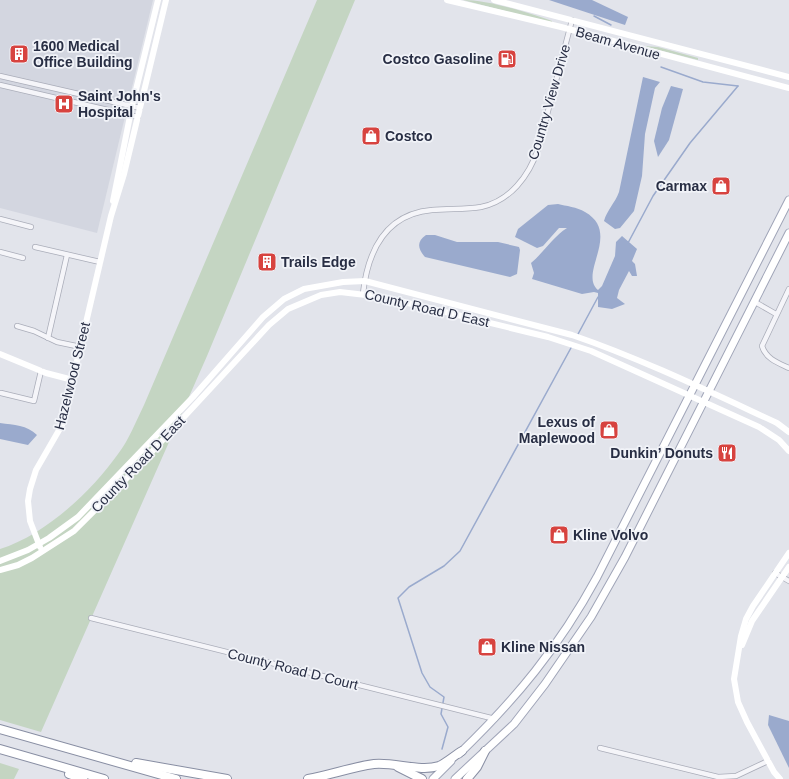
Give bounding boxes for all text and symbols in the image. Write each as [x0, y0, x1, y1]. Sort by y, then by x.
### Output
street label: Beam Avenue [574, 23, 662, 63]
place label: 1600 Medical Office Building [33, 38, 133, 70]
street label: Country View Drive [525, 42, 573, 162]
building icon: 1600 Medical Office Building [8, 43, 30, 65]
fuel station icon: Costco Gasoline [496, 48, 518, 70]
place label: Costco Gasoline [383, 51, 493, 67]
place label: Saint John's Hospital [78, 88, 161, 120]
hospital icon: Saint John's Hospital [53, 93, 75, 115]
shop icon: Costco [360, 125, 382, 147]
place label: Costco [385, 128, 432, 144]
shop icon: Carmax [710, 175, 732, 197]
place label: Carmax [656, 178, 707, 194]
building icon: Trails Edge [256, 251, 278, 273]
place label: Trails Edge [281, 254, 356, 270]
street label: County Road D East [363, 286, 491, 330]
street label: Hazelwood Street [51, 320, 93, 432]
street label: County Road D East [88, 412, 188, 515]
place label: Lexus of Maplewood [519, 414, 595, 446]
shop icon: Lexus of Maplewood [598, 419, 620, 441]
restaurant icon: Dunkin’ Donuts [716, 442, 738, 464]
place label: Dunkin’ Donuts [610, 445, 713, 461]
shop icon: Kline Volvo [548, 524, 570, 546]
place label: Kline Volvo [573, 527, 648, 543]
shop icon: Kline Nissan [476, 636, 498, 658]
place label: Kline Nissan [501, 639, 585, 655]
street label: County Road D Court [226, 645, 360, 693]

